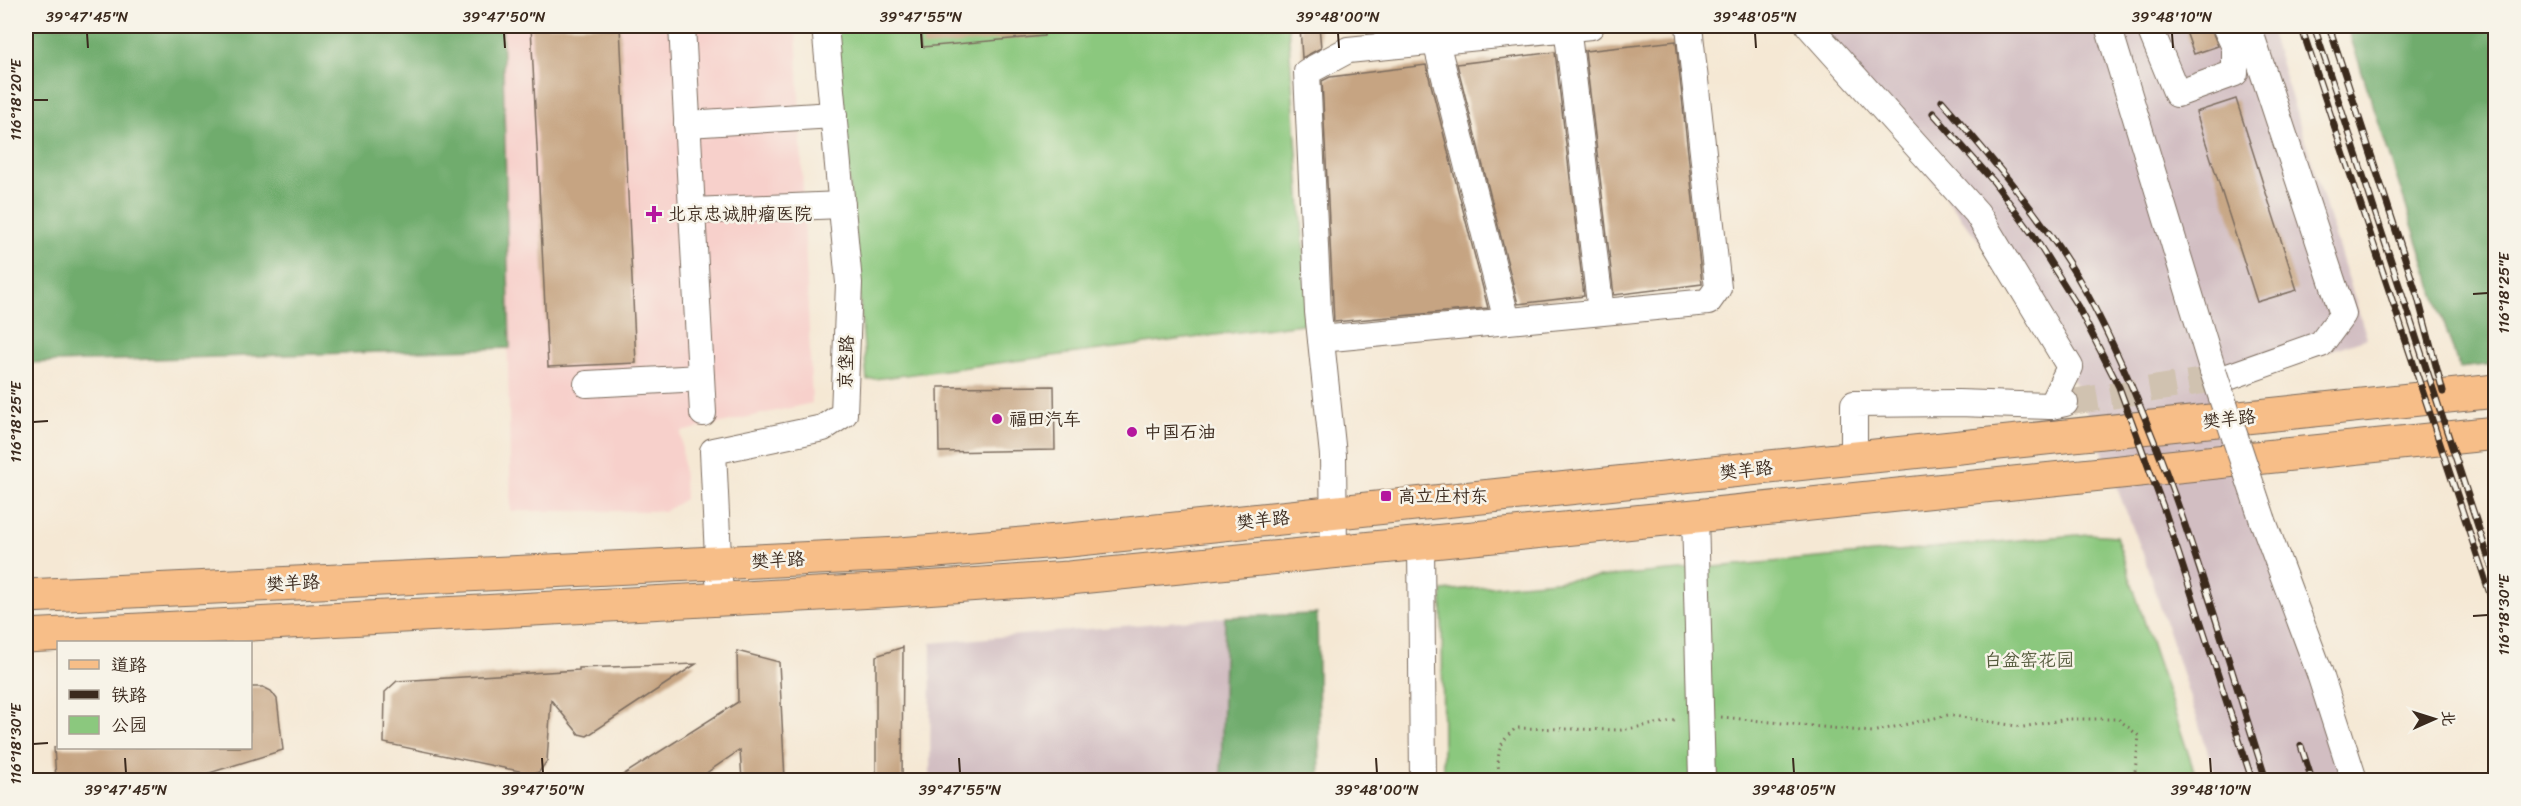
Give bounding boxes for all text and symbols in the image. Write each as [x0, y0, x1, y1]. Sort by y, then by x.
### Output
text: 39°47'45"N [46, 4, 129, 30]
text: 39°47'50"N [463, 4, 546, 30]
text: 39°47'55"N [880, 4, 963, 30]
text: 39°48'00"N [1296, 4, 1380, 30]
text: 39°48'05"N [1713, 4, 1797, 30]
text: 39°48'10"N [2132, 4, 2213, 30]
text: 116°18'20"E [3, 58, 29, 141]
place label: 北京忠诚肿瘤医院 [668, 198, 812, 230]
marker: 北京忠诚肿瘤医院 [645, 205, 663, 223]
text: 116°18'25"E [2491, 251, 2517, 334]
street label: 京垡路 [829, 334, 863, 390]
text: 116°18'25"E [3, 380, 29, 463]
street label: 樊羊路 [2200, 400, 2258, 438]
place label: 福田汽车 [1009, 403, 1081, 435]
marker: 福田汽车 [990, 412, 1004, 426]
place label: 中国石油 [1144, 416, 1216, 448]
marker: 中国石油 [1125, 425, 1139, 439]
street label: 樊羊路 [1717, 451, 1775, 489]
place label: 高立庄村东 [1398, 480, 1488, 512]
marker: 高立庄村东 [1379, 489, 1393, 503]
street label: 樊羊路 [1234, 501, 1292, 539]
street label: 樊羊路 [750, 543, 806, 577]
street label: 樊羊路 [265, 566, 321, 600]
text: 116°18'30"E [2491, 573, 2517, 656]
legend [57, 641, 252, 749]
park label: 白盆窑花园 [1984, 644, 2074, 676]
text: 道路 [111, 649, 147, 681]
text: 铁路 [111, 679, 147, 711]
north arrow [2404, 689, 2464, 749]
text: 116°18'30"E [3, 702, 29, 785]
text: 公园 [111, 709, 147, 741]
text: 北 [2434, 709, 2463, 727]
text: 39°47'45"N [85, 777, 168, 803]
text: 39°47'50"N [502, 777, 585, 803]
text: 39°47'55"N [919, 777, 1002, 803]
text: 39°48'00"N [1335, 777, 1419, 803]
text: 39°48'05"N [1752, 777, 1836, 803]
text: 39°48'10"N [2171, 777, 2252, 803]

